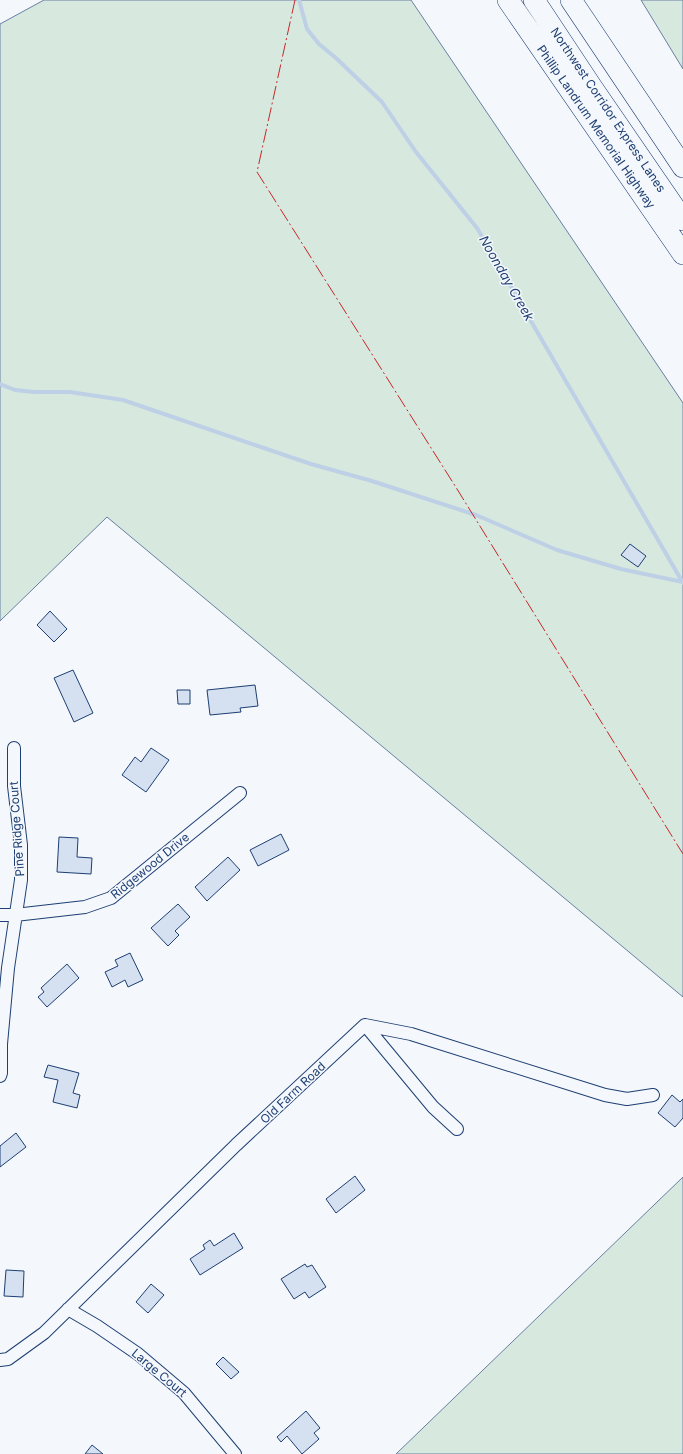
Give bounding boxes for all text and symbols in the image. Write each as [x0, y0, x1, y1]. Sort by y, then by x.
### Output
street label: Northwest Corridor Express Lanes [548, 25, 669, 195]
street label: Phillip Landrum Memorial Highway [534, 42, 659, 212]
water label: Noonday Creek [476, 232, 538, 324]
street label: Pine Ridge Court [6, 781, 27, 877]
street label: Ridgewood Drive [107, 829, 192, 902]
street label: Old Farm Road [257, 1059, 328, 1127]
street label: Large Court [129, 1345, 190, 1400]

